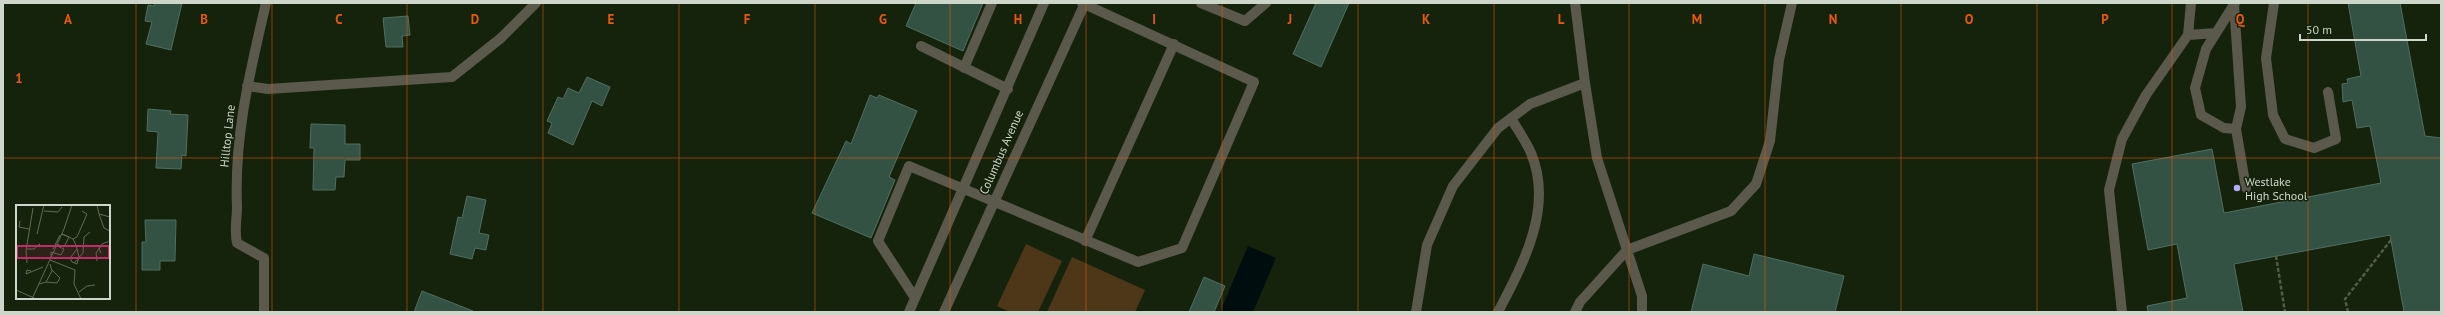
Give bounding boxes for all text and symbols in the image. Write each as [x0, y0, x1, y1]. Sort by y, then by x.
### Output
text: A [64, 11, 72, 28]
text: B [200, 11, 208, 28]
text: C [335, 11, 343, 28]
text: D [471, 11, 479, 28]
text: E [608, 11, 615, 28]
text: F [744, 11, 751, 28]
text: G [879, 11, 887, 28]
text: H [1014, 11, 1022, 28]
text: I [1152, 11, 1156, 28]
text: J [1287, 11, 1292, 28]
text: K [1422, 11, 1430, 28]
text: L [1558, 11, 1565, 28]
text: M [1692, 11, 1702, 28]
text: N [1829, 11, 1837, 28]
text: O [1965, 11, 1974, 28]
text: P [2101, 11, 2109, 28]
text: Q [2236, 11, 2246, 28]
scale bar [2300, 16, 2426, 42]
text: 50 m [2306, 22, 2332, 37]
text: 1 [15, 70, 23, 87]
street label: Hilltop Lane [216, 104, 238, 168]
street label: Columbus Avenue [976, 107, 1026, 197]
place label: Westlake High School [2245, 174, 2308, 203]
marker: Westlake High School [2232, 183, 2242, 193]
inset map [16, 205, 110, 299]

